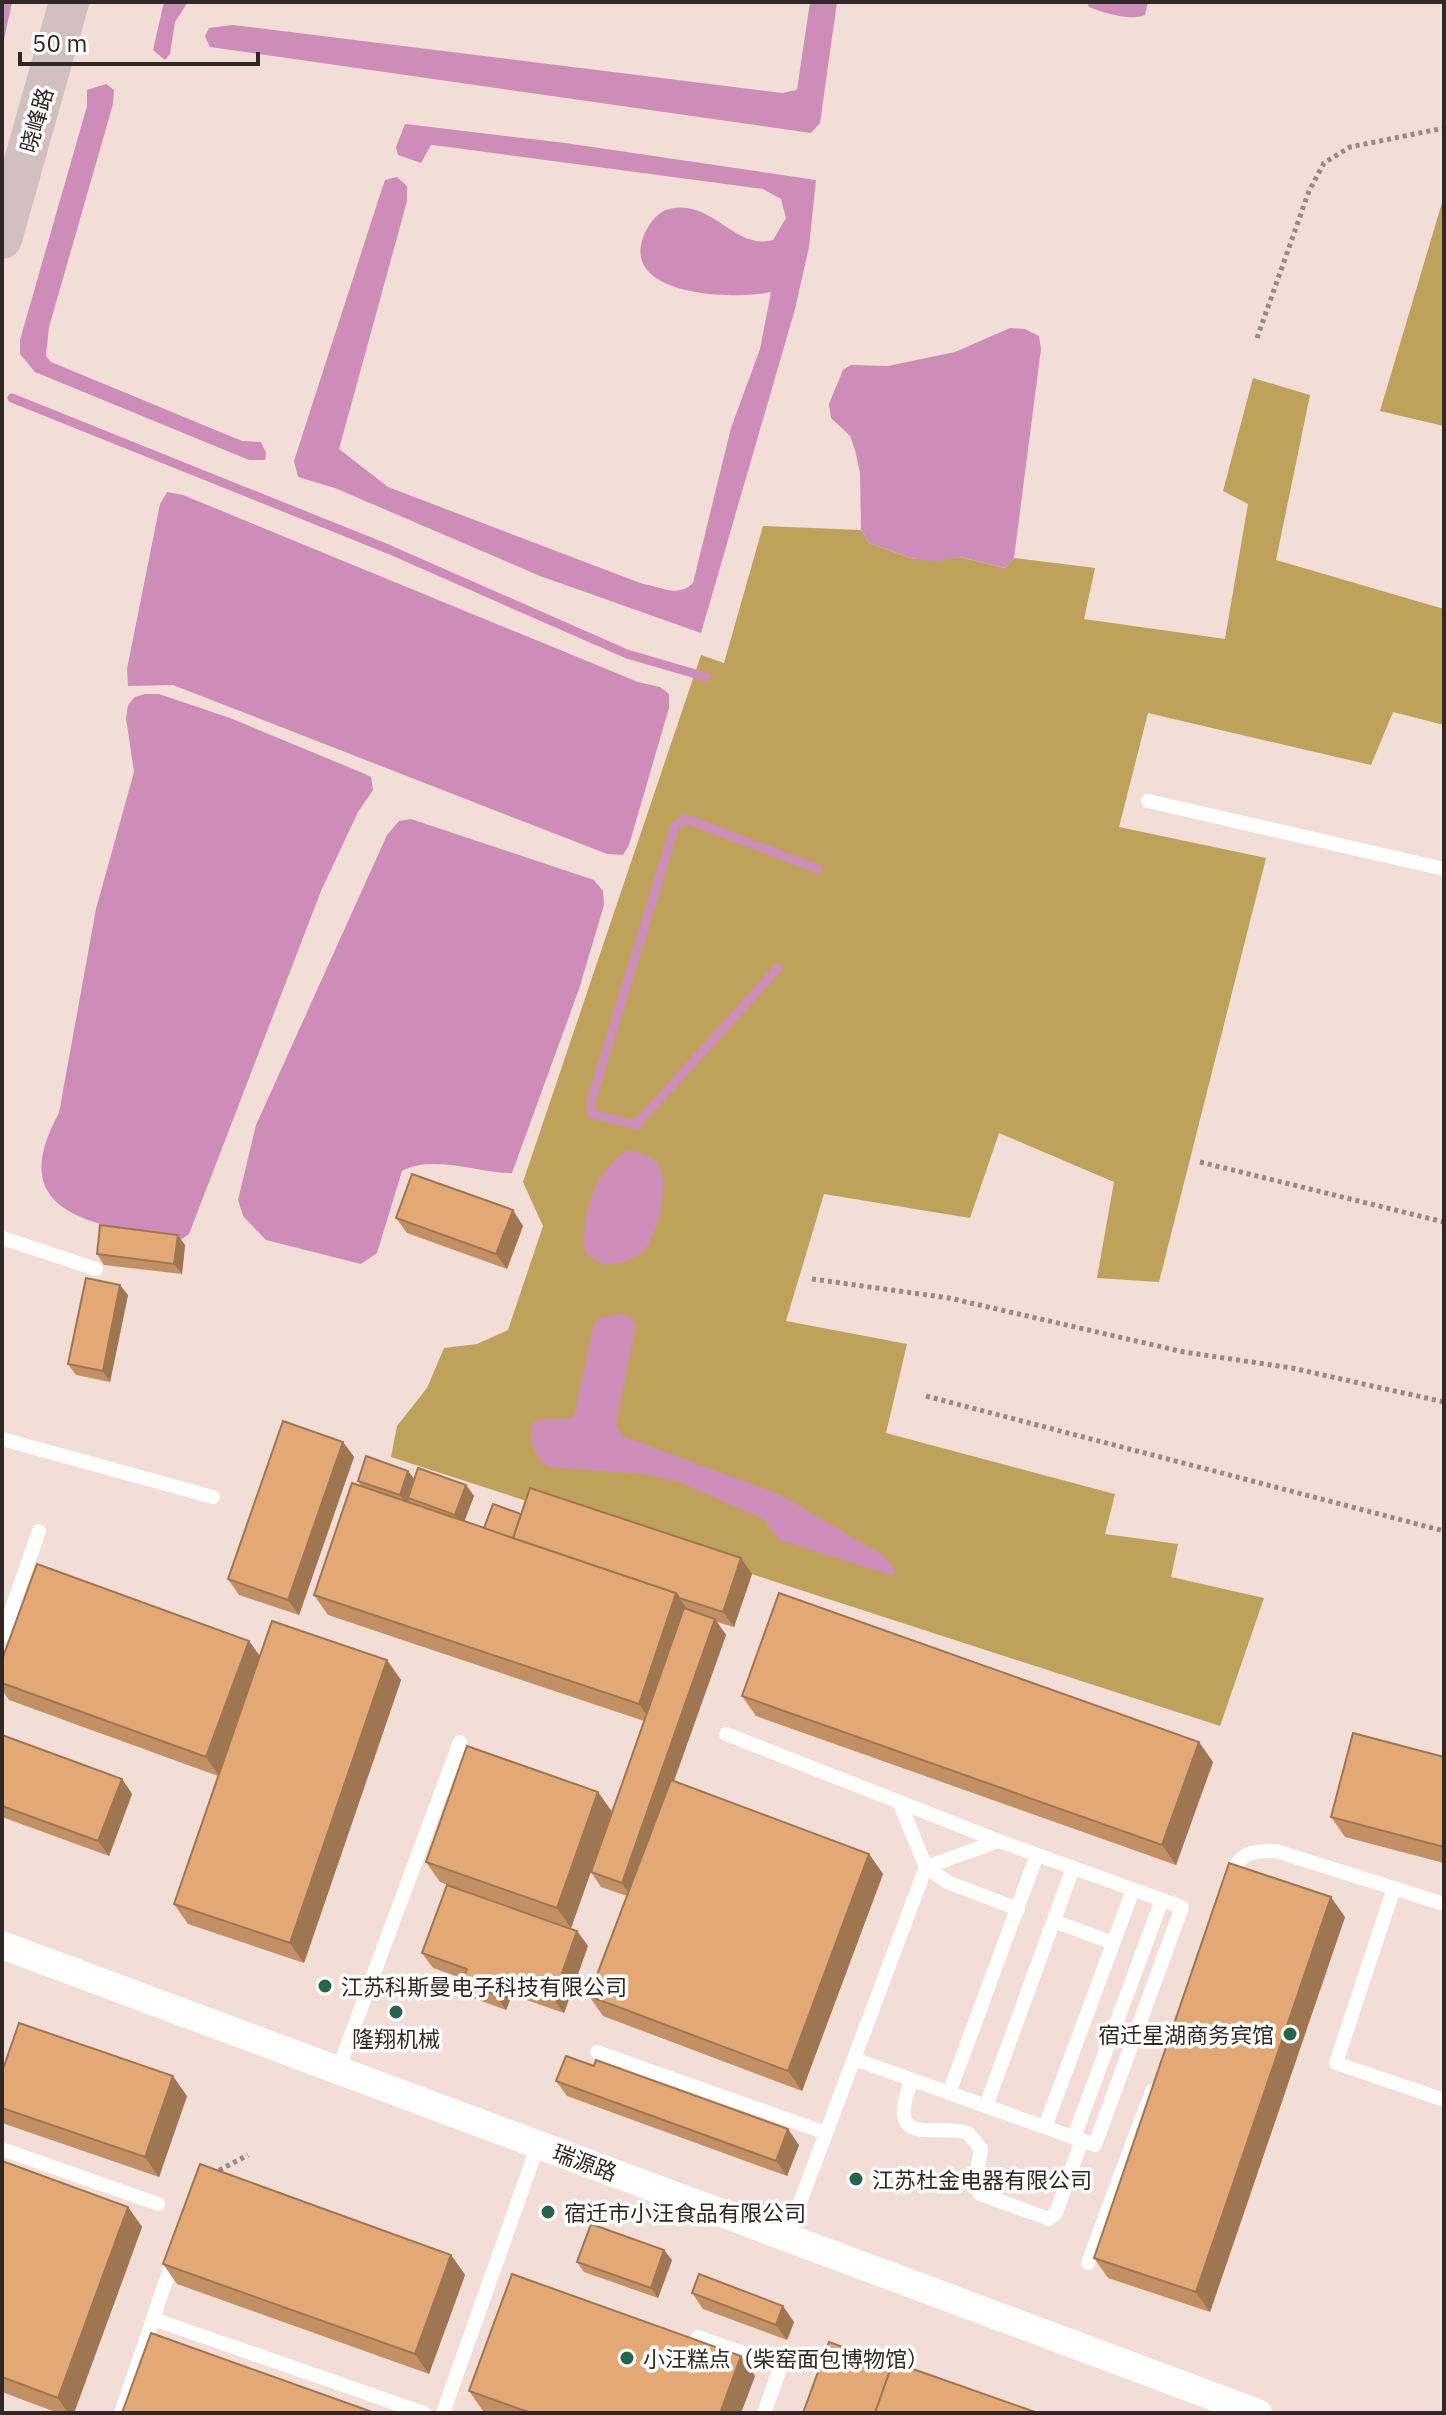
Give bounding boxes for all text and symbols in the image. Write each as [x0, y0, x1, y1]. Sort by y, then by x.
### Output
scale bar [20, 16, 258, 66]
text: 50 m [32, 27, 87, 59]
street label: 晓峰路 [13, 84, 59, 156]
place label: 江苏科斯曼电子科技有限公司 [341, 1972, 627, 2001]
marker: 江苏科斯曼电子科技有限公司 [316, 1977, 334, 1995]
marker: 隆翔机械 [387, 2003, 405, 2021]
place label: 宿迁星湖商务宾馆 [1098, 2020, 1274, 2049]
place label: 隆翔机械 [352, 2024, 440, 2053]
marker: 宿迁星湖商务宾馆 [1281, 2025, 1299, 2043]
street label: 瑞源路 [549, 2137, 621, 2187]
place label: 江苏杜金电器有限公司 [872, 2165, 1092, 2194]
marker: 江苏杜金电器有限公司 [847, 2170, 865, 2188]
place label: 宿迁市小汪食品有限公司 [564, 2198, 806, 2227]
marker: 宿迁市小汪食品有限公司 [539, 2203, 557, 2221]
place label: 小汪糕点（柴窑面包博物馆） [643, 2344, 929, 2373]
marker: 小汪糕点（柴窑面包博物馆） [618, 2349, 636, 2367]

